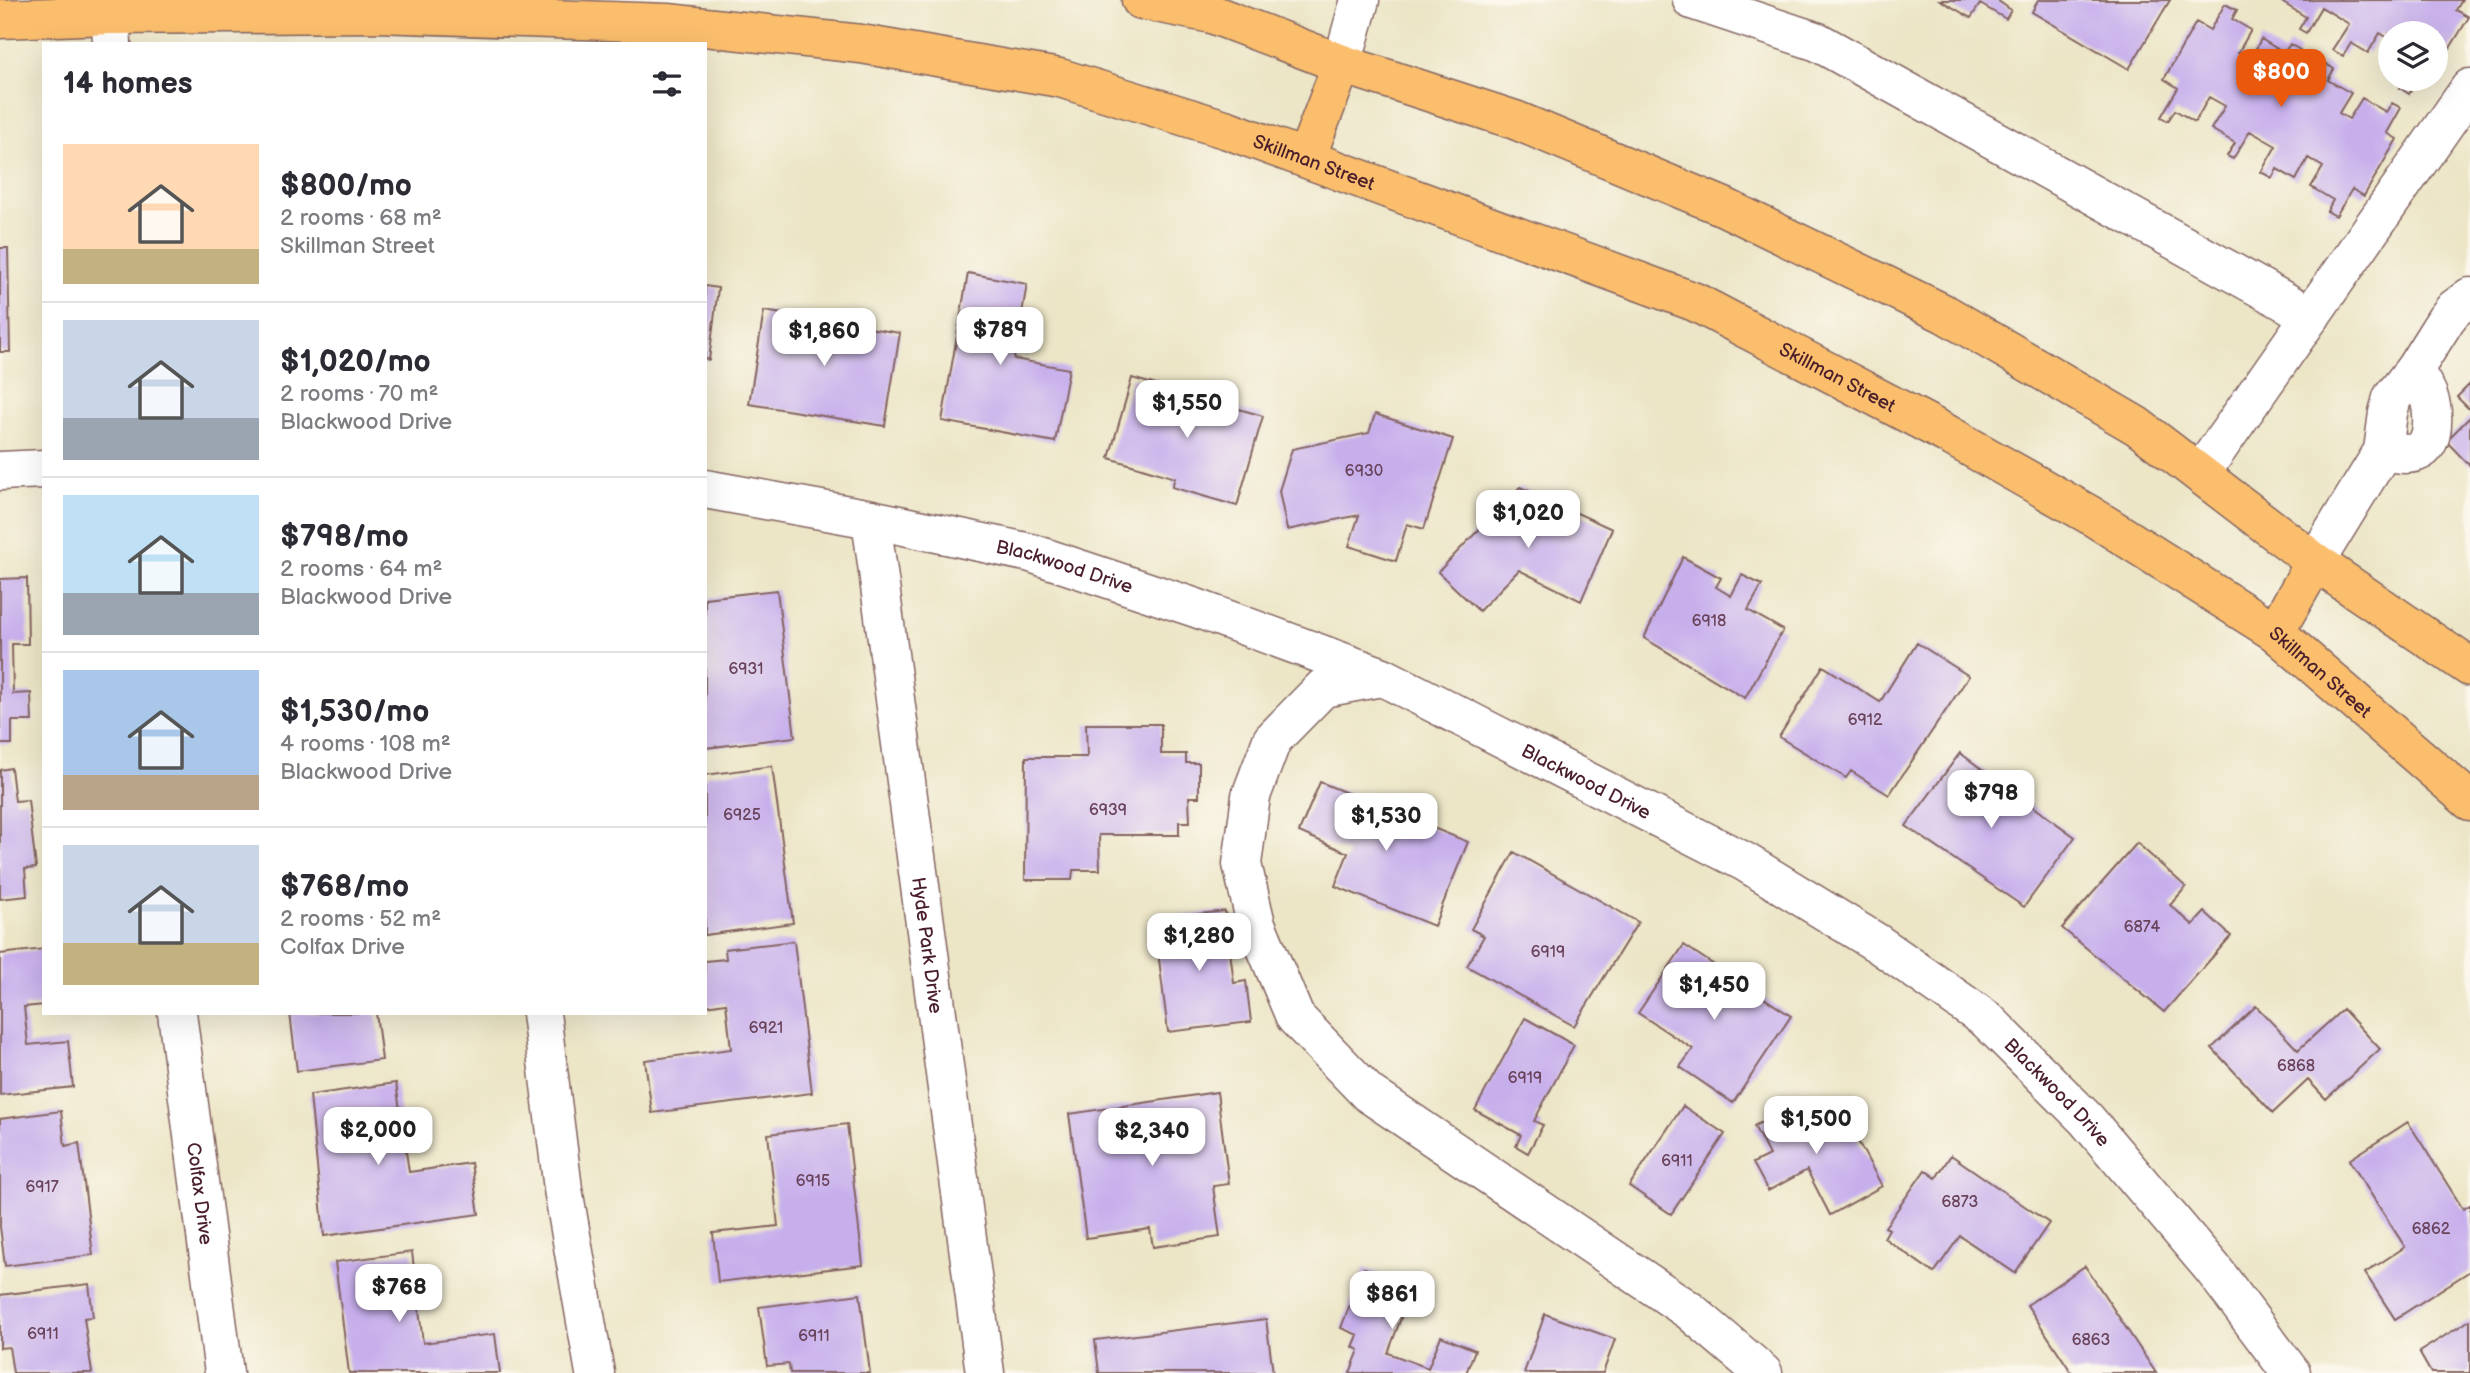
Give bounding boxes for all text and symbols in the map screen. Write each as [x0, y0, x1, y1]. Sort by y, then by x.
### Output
map controls [2378, 21, 2448, 91]
button: layers [2378, 21, 2448, 91]
pin: $800 [2240, 50, 2322, 109]
text: $800 [2252, 58, 2310, 86]
icon: filters [648, 65, 686, 103]
text: 14 homes [63, 66, 192, 102]
street label: Skillman Street [1250, 130, 1378, 196]
text: $800/mo [280, 168, 412, 204]
icon: home [119, 172, 203, 256]
text: 2 rooms · 68 m² [280, 204, 442, 232]
text: Skillman Street [280, 232, 435, 260]
pin: $1,860 [767, 308, 881, 368]
pin: $789 [959, 308, 1041, 367]
text: $789 [972, 316, 1028, 344]
text: $1,860 [788, 317, 860, 345]
street label: Skillman Street [1775, 338, 1899, 418]
text: $1,020/mo [280, 344, 431, 380]
icon: home [119, 348, 203, 432]
text: 2 rooms · 70 m² [280, 380, 439, 408]
pin: $1,550 [1130, 380, 1244, 440]
text: $1,550 [1152, 389, 1222, 417]
text: Blackwood Drive [280, 408, 452, 436]
house number: 6930 [1345, 462, 1383, 481]
pin: $1,020 [1471, 490, 1585, 550]
text: $1,020 [1492, 499, 1564, 527]
text: $798/mo [280, 519, 409, 555]
icon: home [119, 523, 203, 607]
street label: Blackwood Drive [994, 536, 1136, 599]
text: 2 rooms · 64 m² [280, 555, 442, 583]
text: Blackwood Drive [280, 583, 452, 611]
house number: 6918 [1692, 612, 1726, 631]
street label: Skillman Street [2264, 622, 2376, 723]
house number: 6931 [728, 660, 764, 679]
text: $1,530/mo [280, 694, 429, 730]
icon: home [119, 698, 203, 782]
house number: 6912 [1848, 711, 1883, 730]
text: 4 rooms · 108 m² [280, 730, 451, 758]
street label: Blackwood Drive [1517, 740, 1654, 825]
text: Blackwood Drive [280, 758, 452, 786]
pin: $798 [1950, 770, 2032, 830]
text: $798 [1963, 779, 2019, 807]
pin: $1,530 [1329, 794, 1443, 853]
house number: 6939 [1089, 801, 1127, 820]
text: $1,530 [1351, 802, 1421, 830]
house number: 6925 [723, 806, 761, 825]
text: $768/mo [280, 869, 409, 905]
icon: home [119, 873, 203, 957]
street label: Hyde Park Drive [906, 876, 947, 1015]
text: 2 rooms · 52 m² [280, 905, 441, 933]
pin: $1,280 [1142, 914, 1256, 973]
house number: 6874 [2124, 918, 2161, 937]
text: $1,280 [1163, 922, 1235, 950]
text: Colfax Drive [280, 933, 405, 961]
house number: 6919 [1531, 943, 1565, 962]
pin: $1,450 [1657, 962, 1771, 1022]
text: $1,450 [1678, 971, 1750, 999]
house number: 6921 [749, 1019, 783, 1038]
street label: Blackwood Drive [1999, 1034, 2114, 1152]
house number: 6868 [2277, 1057, 2315, 1076]
house number: 6919 [1508, 1069, 1542, 1088]
pin: $1,500 [1759, 1096, 1873, 1156]
text: $1,500 [1780, 1105, 1852, 1133]
pin: $2,000 [321, 1108, 435, 1167]
pin: $2,340 [1095, 1108, 1209, 1168]
text: $2,000 [339, 1116, 417, 1144]
text: $2,340 [1114, 1117, 1190, 1145]
street label: Colfax Drive [181, 1141, 217, 1246]
house number: 6911 [1661, 1152, 1693, 1171]
house number: 6915 [796, 1172, 830, 1191]
house number: 6917 [25, 1178, 59, 1197]
house number: 6873 [1942, 1193, 1979, 1212]
house number: 6862 [2412, 1220, 2451, 1239]
pin: $768 [358, 1264, 440, 1324]
pin: $861 [1351, 1272, 1433, 1331]
text: $768 [371, 1273, 427, 1301]
text: $861 [1366, 1280, 1418, 1308]
house number: 6911 [27, 1325, 59, 1344]
house number: 6911 [798, 1327, 830, 1346]
house number: 6863 [2072, 1331, 2111, 1350]

